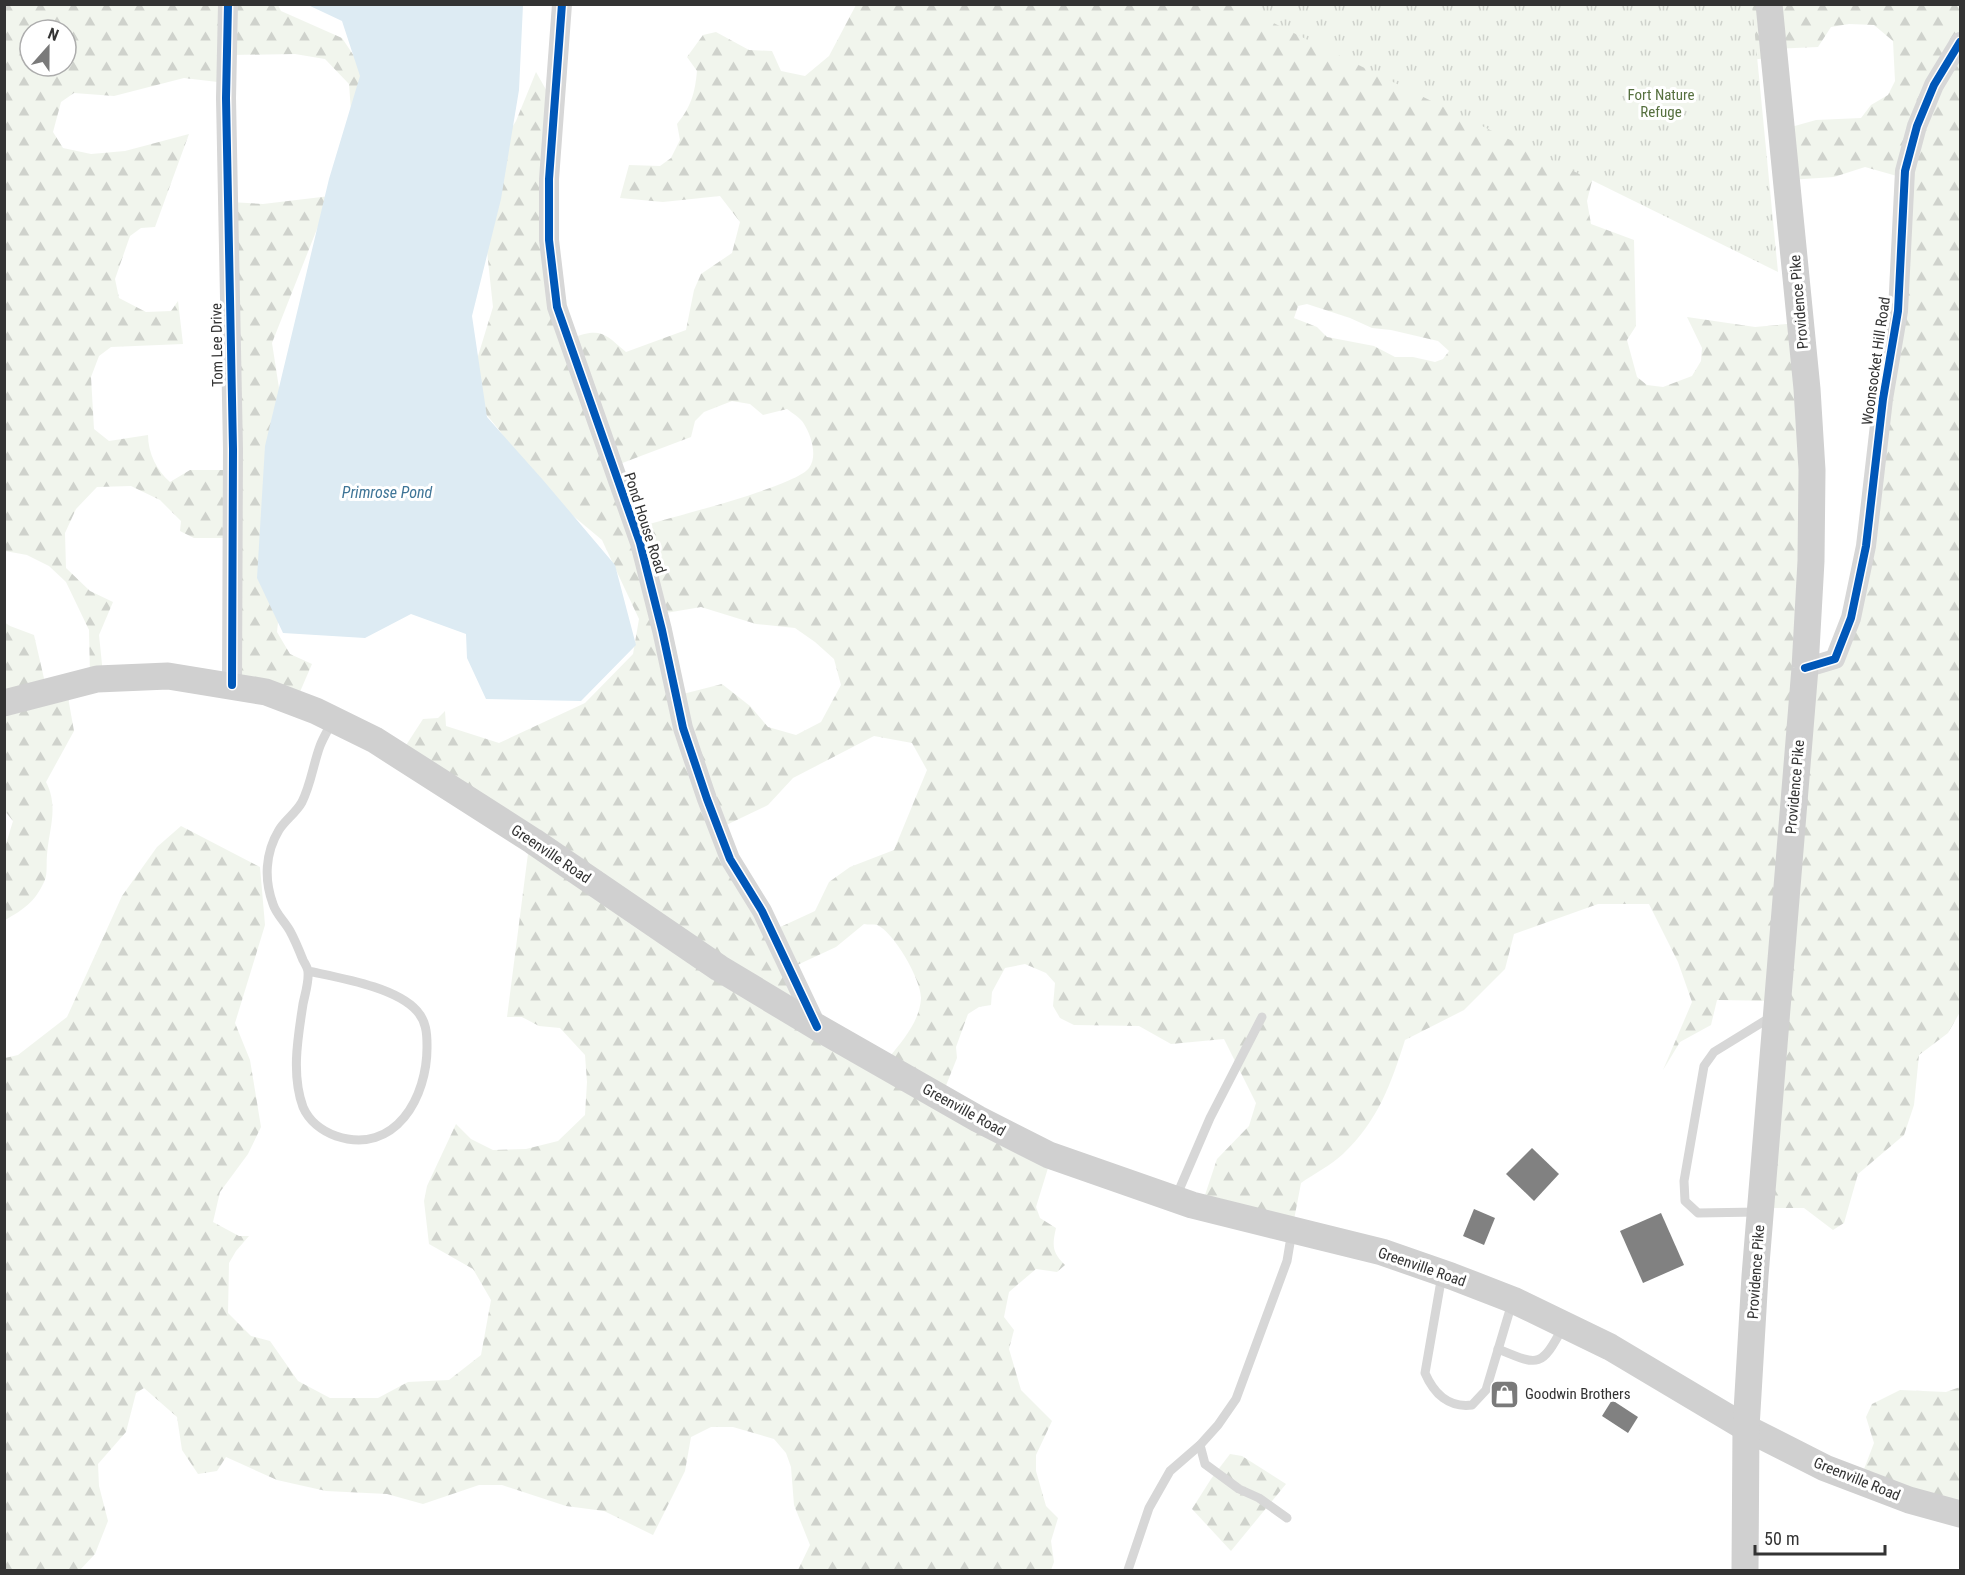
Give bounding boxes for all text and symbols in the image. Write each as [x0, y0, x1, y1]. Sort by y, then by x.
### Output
north arrow [18, 18, 78, 78]
text: N [45, 24, 61, 45]
park label: Fort Nature Refuge [1627, 86, 1695, 121]
street label: Providence Pike [1786, 254, 1812, 350]
street label: Woonsocket Hill Road [1858, 296, 1894, 426]
street label: Tom Lee Drive [207, 303, 227, 387]
street label: Pond House Road [620, 470, 670, 576]
water label: Primrose Pond [342, 483, 433, 502]
street label: Providence Pike [1782, 739, 1808, 835]
street label: Greenville Road [508, 821, 594, 887]
street label: Greenville Road [919, 1080, 1009, 1140]
street label: Providence Pike [1744, 1224, 1768, 1320]
street label: Greenville Road [1376, 1244, 1468, 1290]
shop icon: Goodwin Brothers [1488, 1378, 1520, 1410]
place label: Goodwin Brothers [1525, 1385, 1631, 1403]
street label: Greenville Road [1811, 1453, 1903, 1505]
scale bar [1755, 1518, 1886, 1556]
text: 50 m [1764, 1528, 1799, 1549]

